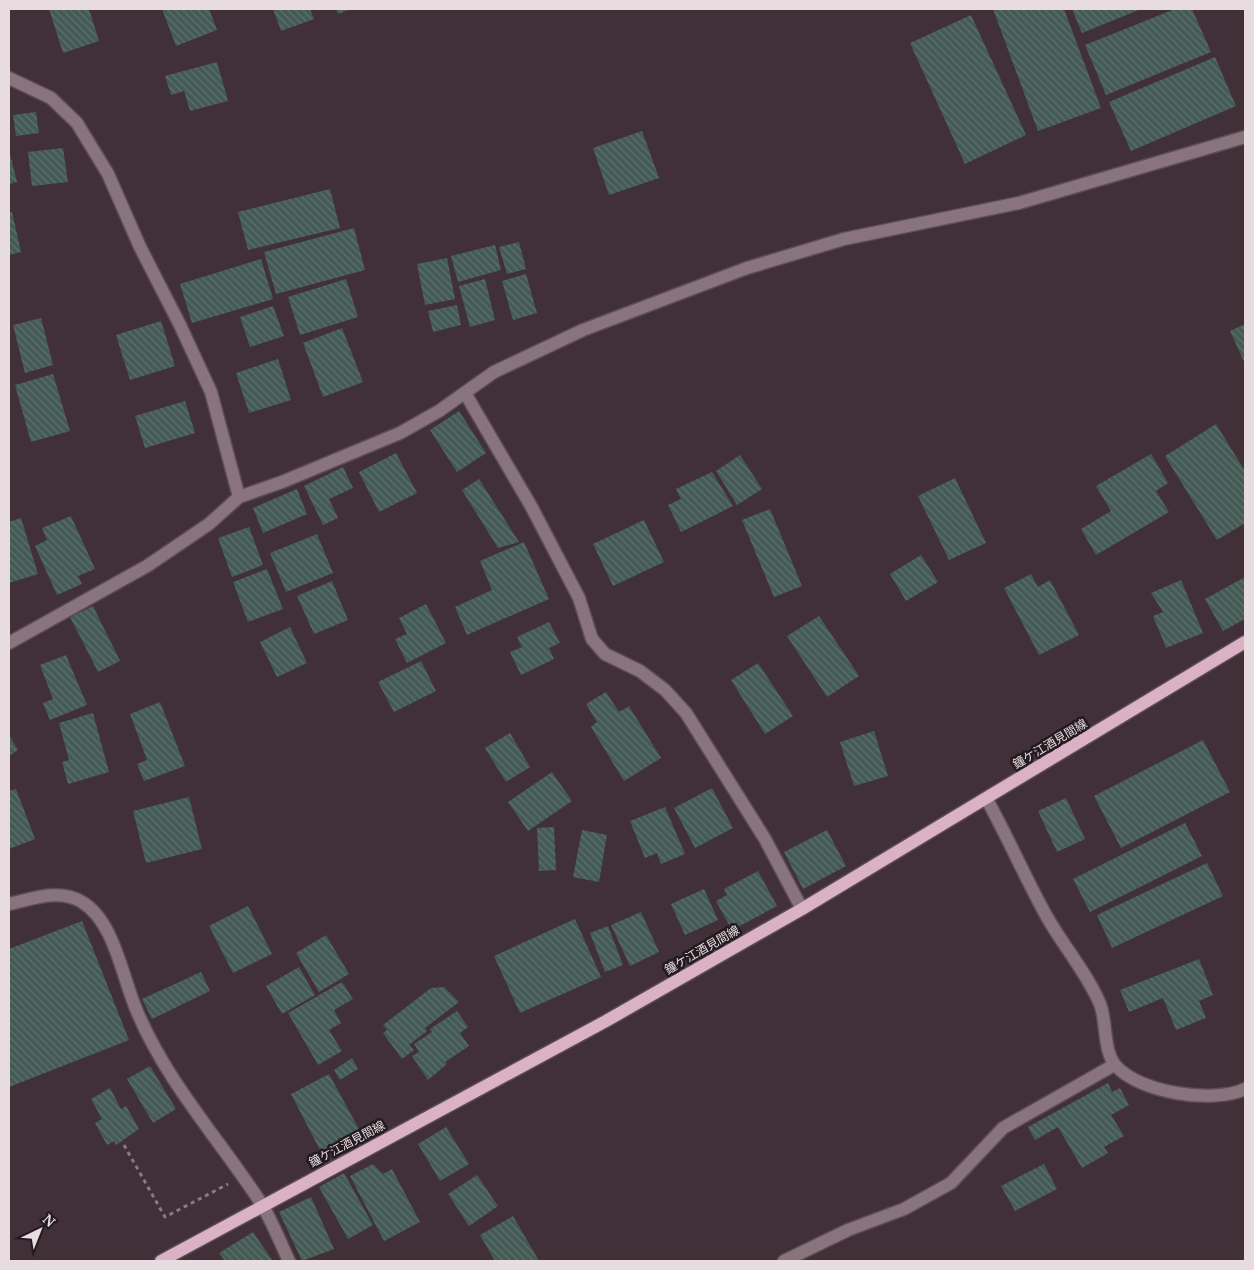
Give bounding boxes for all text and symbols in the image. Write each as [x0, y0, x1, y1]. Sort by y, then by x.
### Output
street label: 鐘ケ江酒見間線 [1009, 715, 1090, 772]
street label: 鐘ケ江酒見間線 [661, 921, 742, 978]
street label: 鐘ケ江酒見間線 [306, 1116, 388, 1171]
north arrow [15, 1205, 65, 1255]
text: N [39, 1209, 60, 1231]

